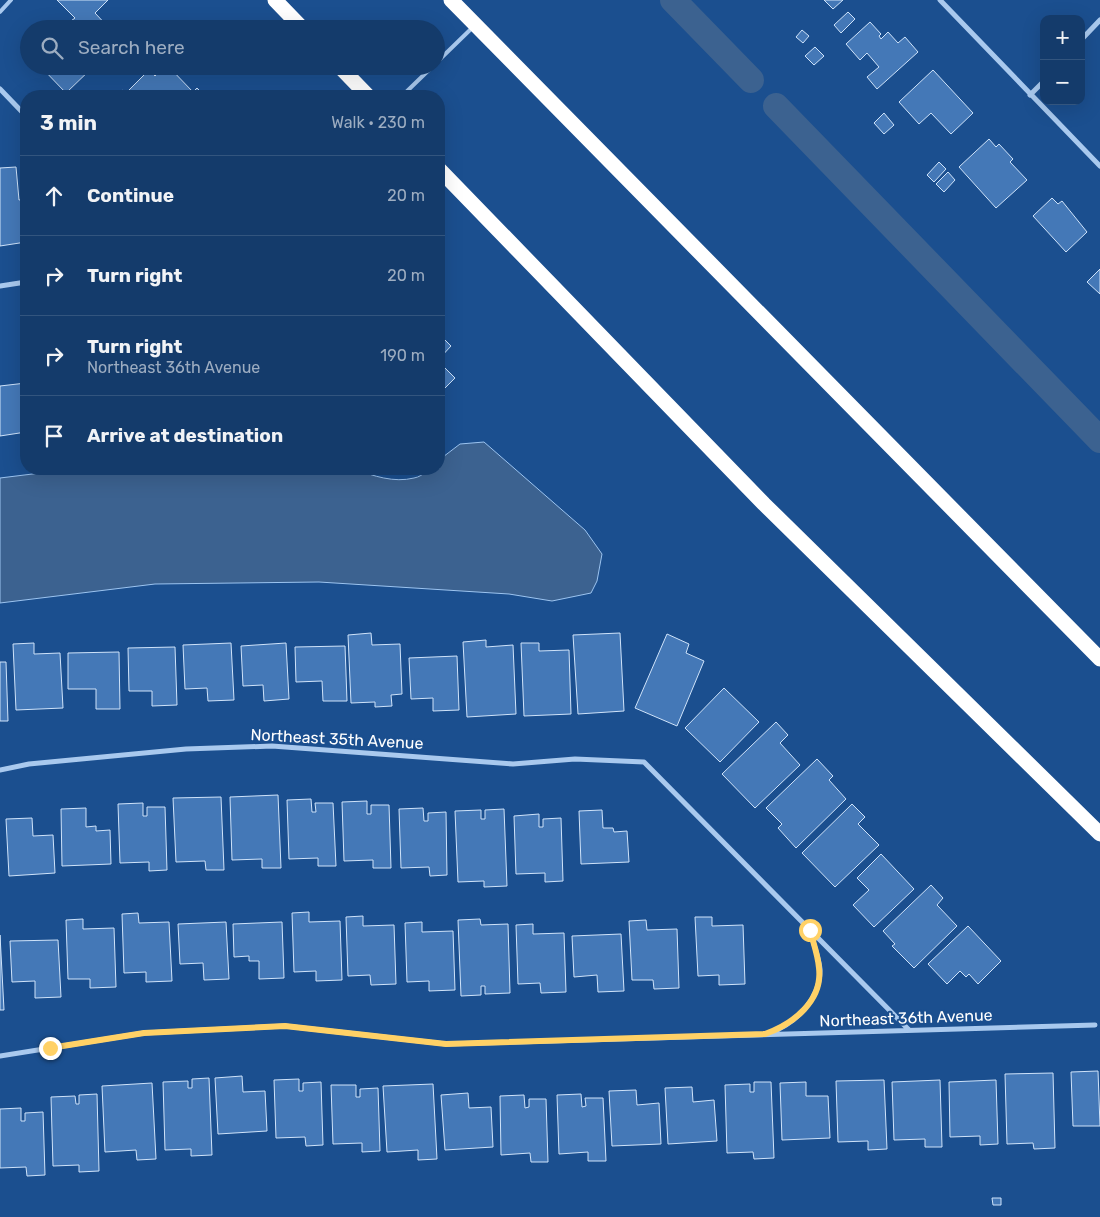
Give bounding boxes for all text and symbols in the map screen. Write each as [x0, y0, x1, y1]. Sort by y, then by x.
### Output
map controls [1040, 15, 1085, 105]
button: + [1040, 15, 1085, 60]
search box [20, 20, 445, 75]
icon: search [38, 34, 66, 62]
text: Search here [78, 36, 185, 59]
button: − [1040, 60, 1085, 105]
text: 3 min [40, 110, 97, 135]
text: Walk · 230 m [331, 113, 425, 132]
icon: ahead [40, 182, 68, 210]
text: Continue [87, 184, 174, 207]
text: 20 m [387, 186, 425, 205]
icon: right [40, 262, 68, 290]
text: Turn right [87, 264, 182, 287]
text: 20 m [387, 266, 425, 285]
text: Turn right [87, 335, 182, 358]
icon: right [40, 342, 68, 370]
text: 190 m [380, 346, 425, 365]
text: Northeast 36th Avenue [87, 358, 260, 377]
icon: arrive [40, 422, 68, 450]
text: Arrive at destination [87, 424, 283, 447]
street label: Northeast 35th Avenue [250, 725, 424, 753]
route start [799, 919, 822, 942]
street label: Northeast 36th Avenue [819, 1005, 993, 1031]
route end [39, 1037, 62, 1060]

